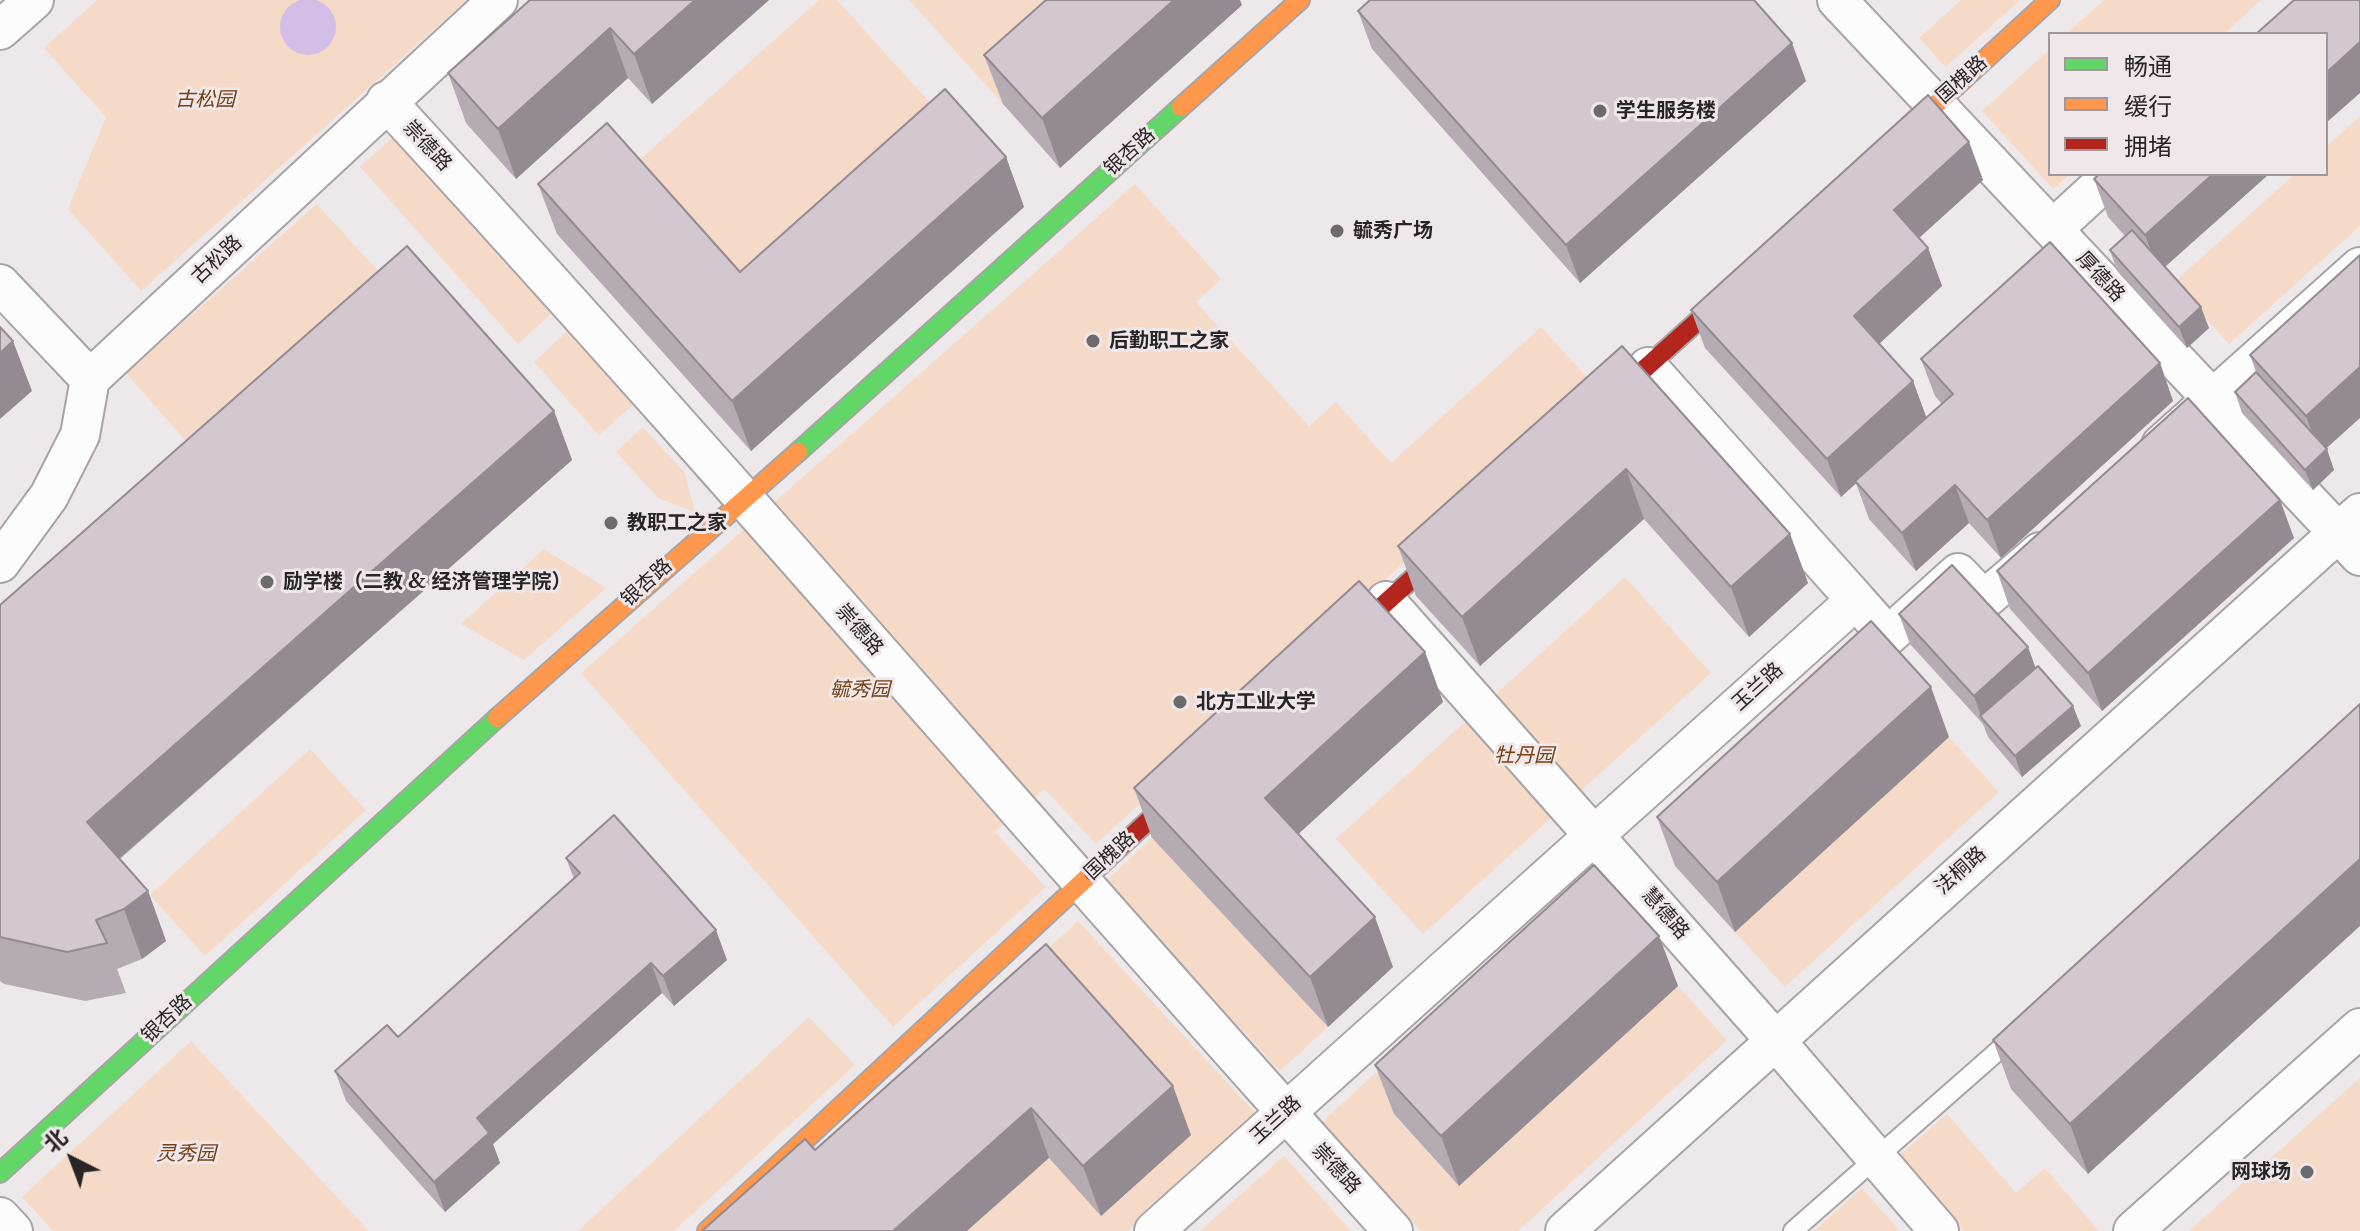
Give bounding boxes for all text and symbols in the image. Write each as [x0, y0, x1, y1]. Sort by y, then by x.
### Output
legend [2048, 32, 2328, 176]
street label: 国槐路 [1932, 51, 1992, 109]
text: 畅通 [2124, 52, 2172, 81]
park label: 古松园 [175, 88, 235, 112]
text: 缓行 [2124, 92, 2172, 121]
place label: 学生服务楼 [1616, 99, 1716, 123]
marker: 学生服务楼 [1591, 102, 1609, 120]
street label: 崇德路 [398, 116, 456, 176]
street label: 银杏路 [1100, 123, 1160, 181]
text: 拥堵 [2124, 132, 2172, 161]
place label: 毓秀广场 [1353, 219, 1433, 243]
marker: 毓秀广场 [1328, 222, 1346, 240]
street label: 古松路 [187, 231, 247, 289]
street label: 厚德路 [2071, 247, 2129, 307]
place label: 后勤职工之家 [1109, 329, 1229, 353]
marker: 后勤职工之家 [1084, 332, 1102, 350]
place label: 教职工之家 [627, 511, 727, 535]
marker: 教职工之家 [602, 514, 620, 532]
street label: 银杏路 [617, 554, 677, 612]
place label: 励学楼（二教 & 经济管理学院） [283, 570, 571, 594]
marker: 励学楼（二教 & 经济管理学院） [258, 573, 276, 591]
street label: 崇德路 [830, 599, 888, 661]
street label: 玉兰路 [1728, 658, 1788, 716]
park label: 毓秀园 [830, 678, 890, 702]
place label: 北方工业大学 [1196, 690, 1316, 714]
marker: 北方工业大学 [1171, 693, 1189, 711]
park label: 牡丹园 [1494, 744, 1554, 768]
street label: 国槐路 [1080, 827, 1140, 885]
street label: 法桐路 [1931, 842, 1991, 900]
street label: 慧德路 [1636, 883, 1694, 945]
street label: 银杏路 [137, 990, 197, 1048]
street label: 玉兰路 [1246, 1091, 1306, 1149]
north arrow [32, 1119, 112, 1199]
text: 北 [38, 1123, 73, 1158]
street label: 崇德路 [1307, 1139, 1365, 1199]
park label: 灵秀园 [156, 1142, 216, 1166]
place label: 网球场 [2231, 1160, 2291, 1184]
marker: 网球场 [2298, 1163, 2316, 1181]

